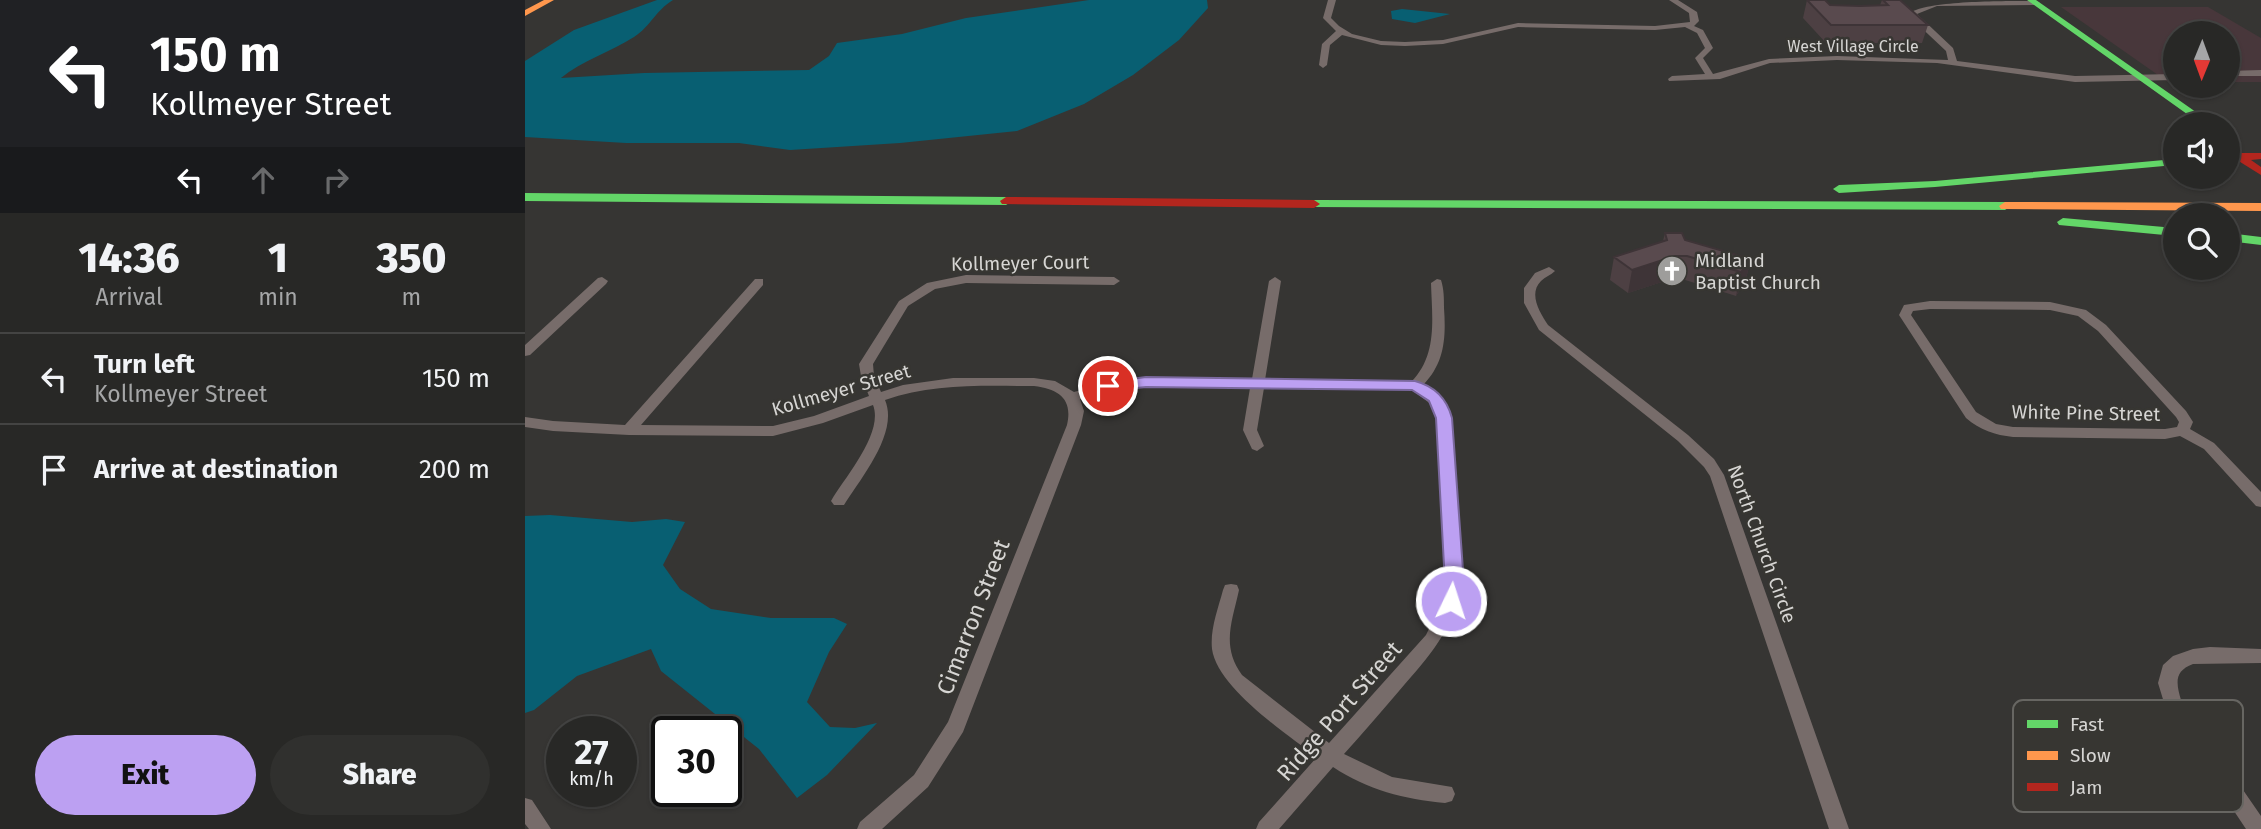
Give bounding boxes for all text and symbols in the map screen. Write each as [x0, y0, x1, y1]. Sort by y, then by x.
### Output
north arrow [2163, 21, 2240, 98]
map controls [2163, 21, 2240, 280]
text: 150 m [150, 25, 281, 84]
icon: left [35, 28, 126, 119]
street label: West Village Circle [1787, 37, 1919, 56]
text: Kollmeyer Street [150, 85, 391, 123]
button: sound [2163, 112, 2240, 189]
icon: left [171, 161, 209, 199]
icon: ahead [244, 161, 282, 199]
icon: right [317, 161, 355, 199]
button: search [2163, 203, 2240, 280]
text: 14:36 [79, 233, 180, 283]
text: 1 [268, 233, 288, 283]
text: 350 [376, 233, 446, 283]
place label: Midland Baptist Church [1695, 249, 1821, 294]
street label: Kollmeyer Court [951, 250, 1089, 276]
church icon: Midland Baptist Church [1655, 254, 1689, 288]
text: Arrival [95, 283, 163, 311]
text: min [258, 283, 298, 311]
text: m [402, 283, 421, 311]
text: Turn left [94, 349, 195, 380]
pin [1078, 356, 1138, 416]
street label: Kollmeyer Street [769, 359, 913, 421]
icon: left [35, 360, 73, 398]
text: 150 m [422, 363, 490, 394]
icon: arrive [1089, 367, 1127, 405]
text: Kollmeyer Street [94, 380, 267, 408]
street label: White Pine Street [2011, 400, 2161, 426]
icon: arrive [35, 451, 73, 489]
text: Arrive at destination [94, 454, 338, 485]
text: 200 m [419, 454, 490, 485]
street label: North Church Circle [1723, 462, 1801, 626]
street label: Cimarron Street [931, 535, 1016, 699]
position arrow [1414, 564, 1488, 638]
street label: Ridge Port Street [1271, 635, 1408, 787]
legend [2013, 700, 2243, 812]
text: Fast [2070, 713, 2104, 736]
speed limit sign: 30 [651, 716, 742, 807]
text: 27 [574, 731, 609, 773]
button: Exit [35, 735, 256, 815]
button: Share [270, 735, 490, 815]
text: Slow [2070, 744, 2111, 767]
text: km/h [569, 768, 614, 790]
text: Jam [2070, 776, 2102, 799]

